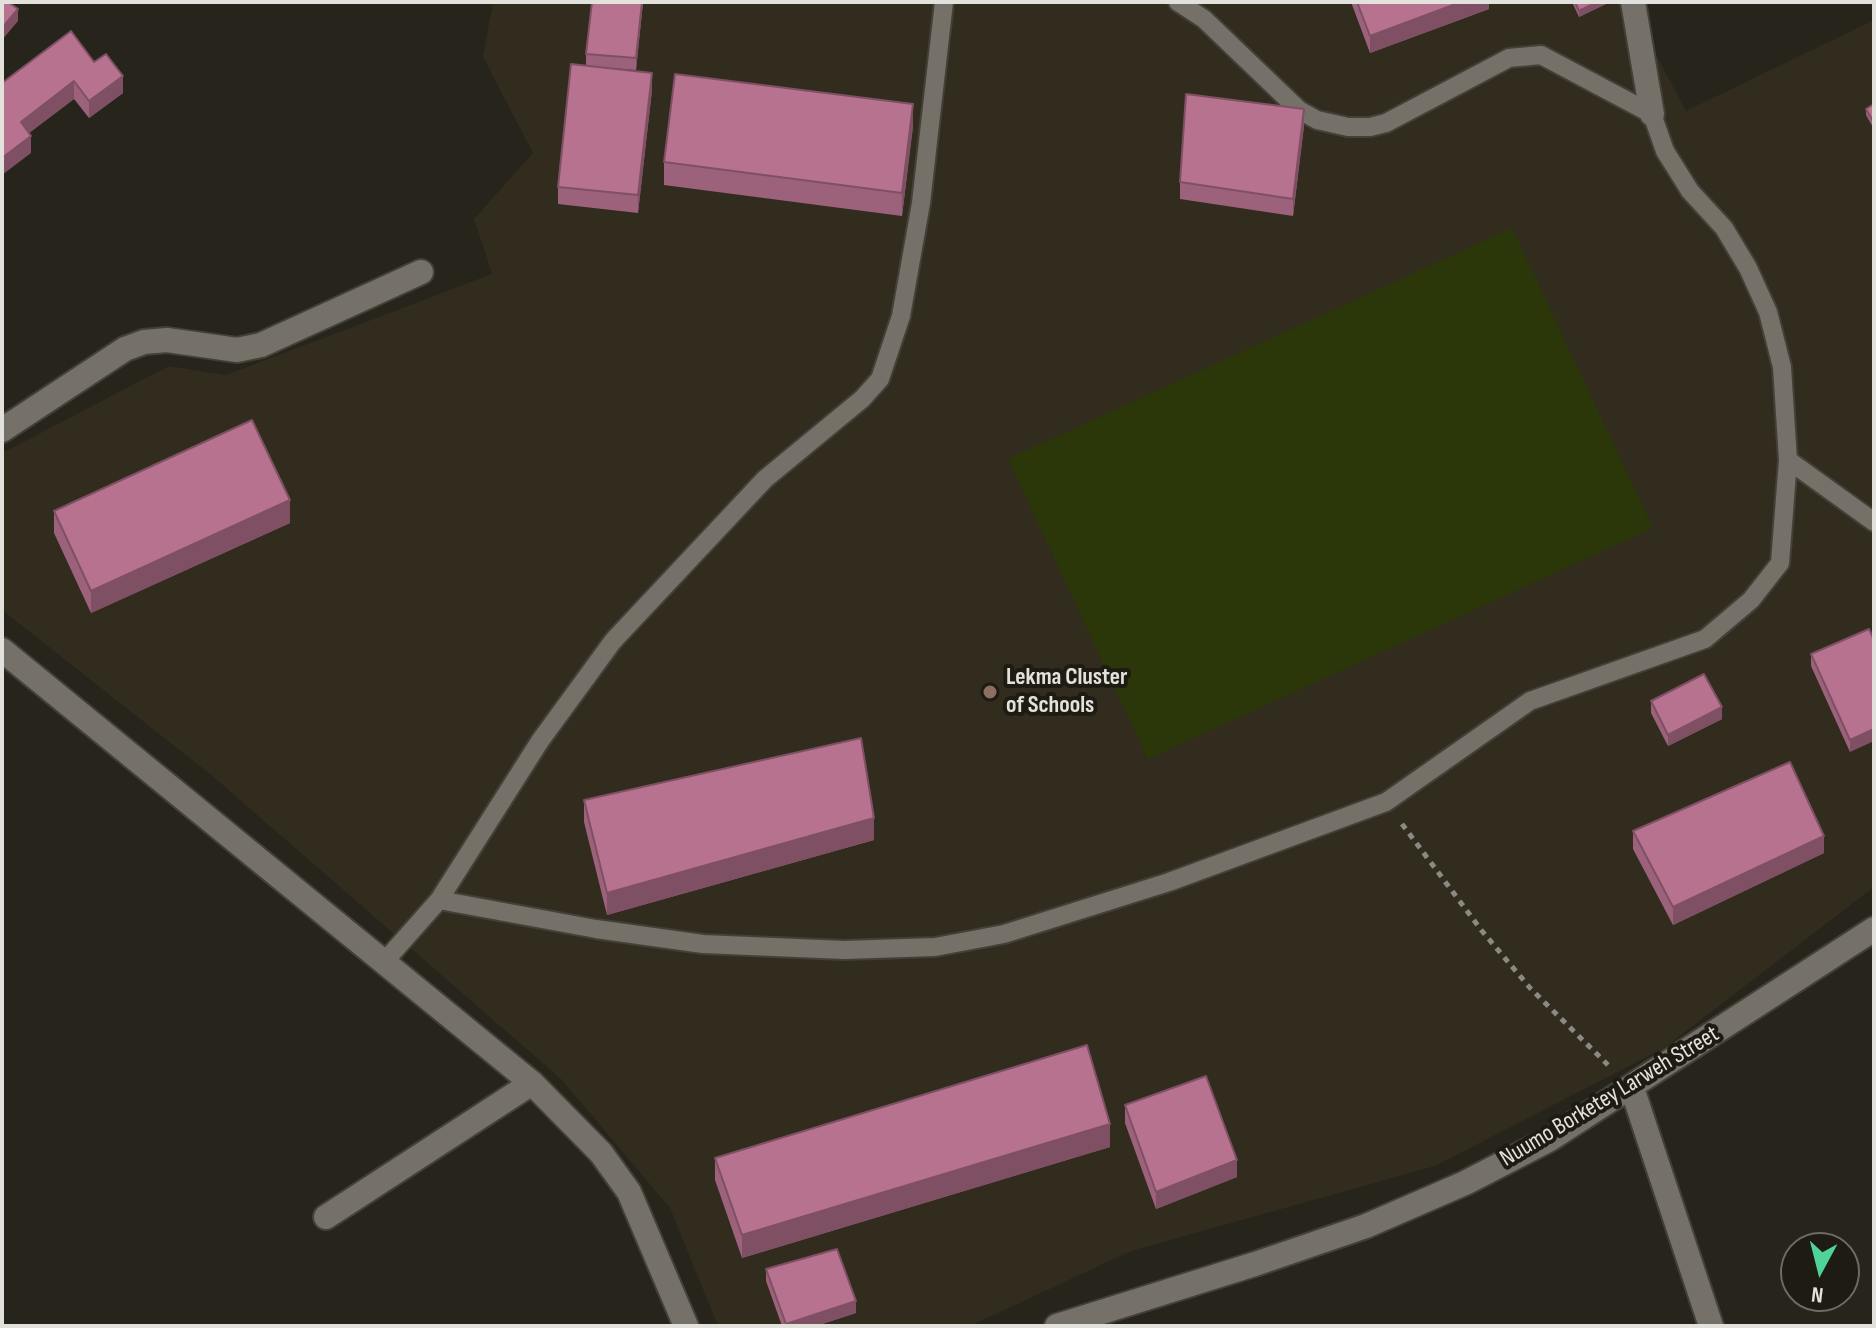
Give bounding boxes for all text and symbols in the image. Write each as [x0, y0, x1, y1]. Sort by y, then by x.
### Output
place label: Lekma Cluster of Schools [1006, 664, 1128, 720]
marker: Lekma Cluster of Schools [981, 683, 999, 701]
street label: Nuumo Borketey Larweh Street [1495, 1020, 1725, 1174]
north arrow [1780, 1232, 1860, 1312]
text: N [1810, 1280, 1825, 1308]

